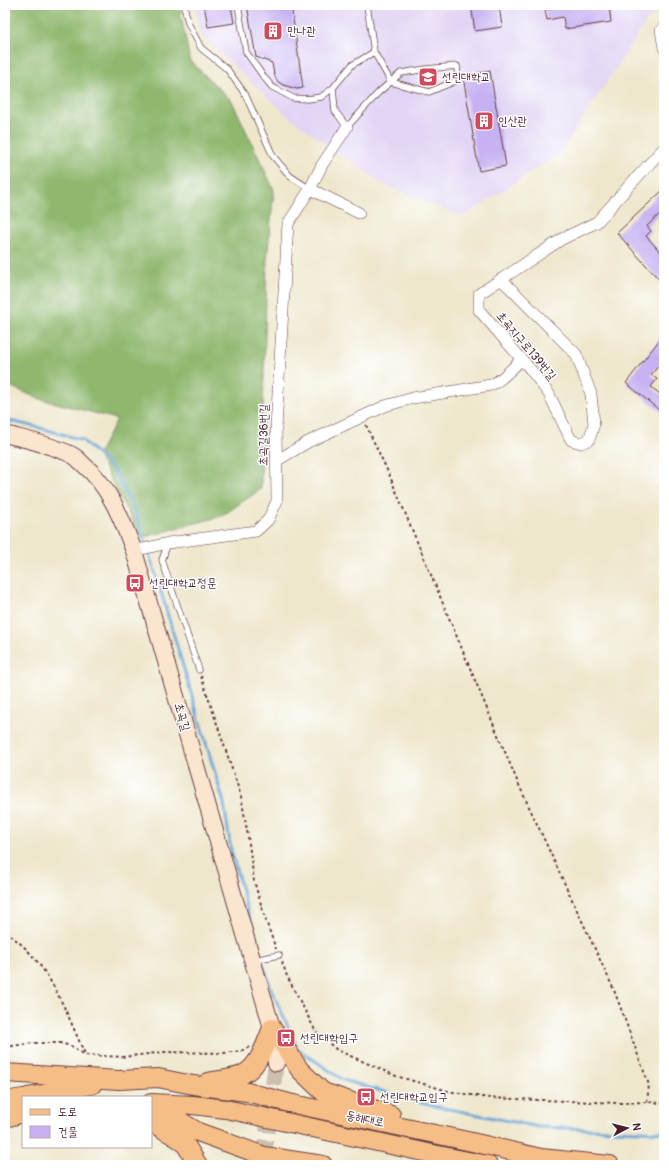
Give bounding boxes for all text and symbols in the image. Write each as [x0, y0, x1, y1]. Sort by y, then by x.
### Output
building icon: 만나관 [262, 20, 284, 42]
place label: 만나관 [287, 24, 316, 39]
school or university icon: 선린대학교 [417, 66, 439, 88]
place label: 선린대학교 [442, 70, 490, 85]
building icon: 인산관 [473, 110, 495, 132]
place label: 인산관 [498, 114, 527, 129]
street label: 초곡지구로139번길 [493, 309, 559, 384]
street label: 초곡길36번길 [256, 404, 272, 466]
bus stop icon: 선린대학교정문 [124, 572, 146, 594]
place label: 선린대학교정문 [149, 576, 217, 591]
street label: 초곡길 [171, 701, 193, 733]
bus stop icon: 선린대학입구 [275, 1027, 297, 1049]
place label: 선린대학입구 [300, 1031, 358, 1046]
bus stop icon: 선린대학교입구 [355, 1086, 377, 1108]
place label: 선린대학교입구 [380, 1090, 448, 1105]
legend [22, 1096, 152, 1148]
text: 도로 [58, 1105, 77, 1120]
street label: 동해대로 [345, 1108, 385, 1130]
north arrow [607, 1108, 647, 1148]
text: N [630, 1122, 643, 1132]
text: 건물 [58, 1125, 78, 1140]

